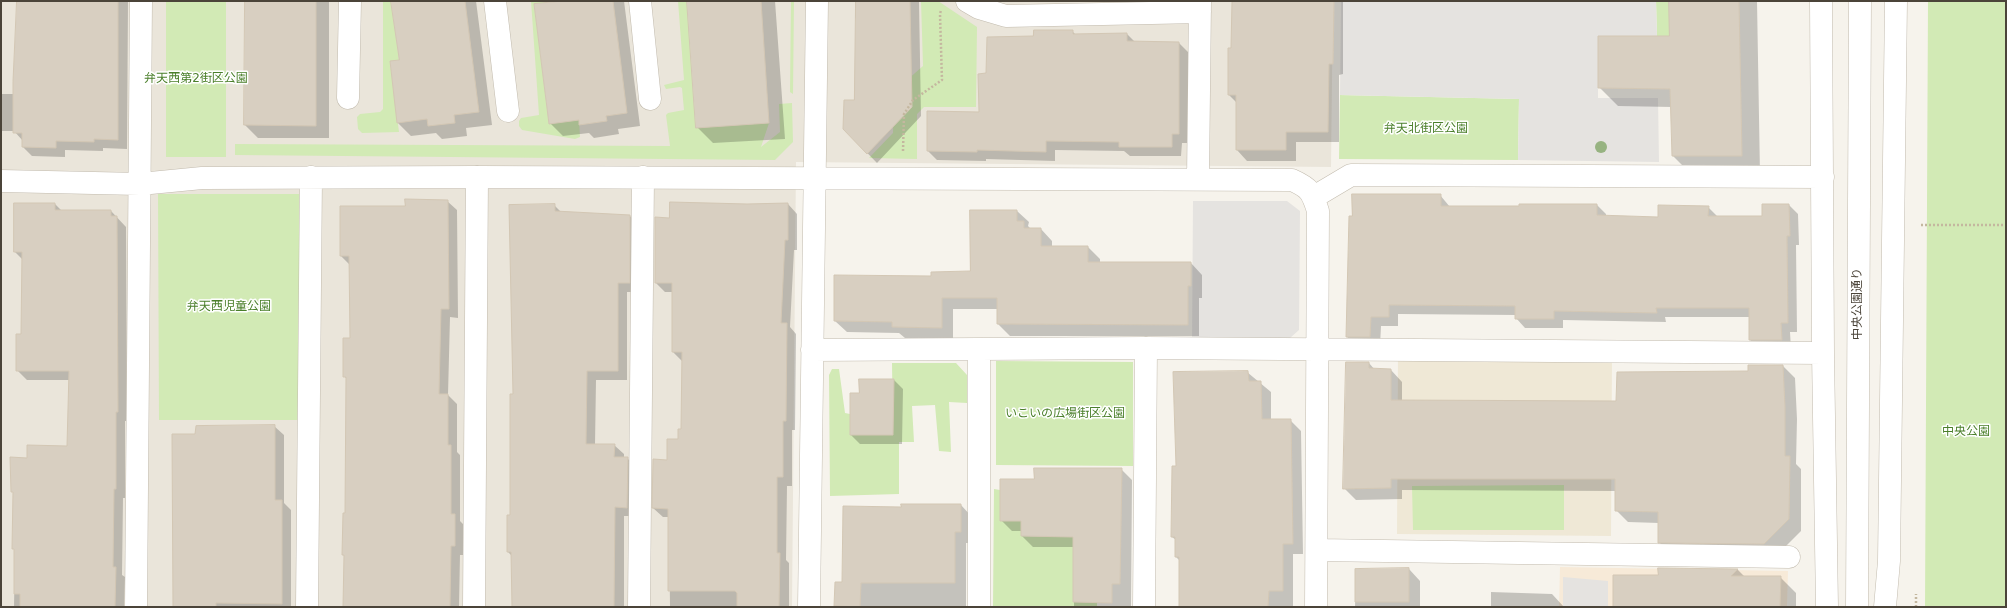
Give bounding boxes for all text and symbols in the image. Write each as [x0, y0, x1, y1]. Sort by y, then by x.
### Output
park label: 弁天西第2街区公園 [144, 72, 248, 86]
park label: 弁天北街区公園 [1384, 122, 1468, 136]
street label: 中央公園通り [1851, 268, 1865, 340]
park label: 弁天西児童公園 [187, 300, 271, 314]
park label: いこいの広場街区公園 [1005, 407, 1125, 421]
park label: 中央公園 [1942, 425, 1990, 439]

